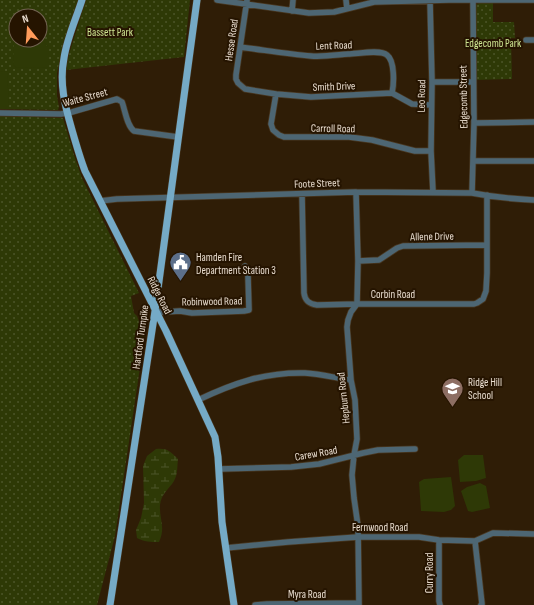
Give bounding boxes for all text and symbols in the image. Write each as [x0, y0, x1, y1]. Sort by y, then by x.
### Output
north arrow [8, 8, 48, 48]
text: N [21, 12, 30, 26]
street label: Hesse Road [222, 18, 241, 62]
park label: Bassett Park [87, 26, 134, 39]
park label: Edgecomb Park [465, 37, 522, 50]
street label: Lent Road [316, 38, 353, 53]
street label: Edgecomb Street [456, 65, 471, 129]
street label: Smith Drive [312, 79, 356, 94]
street label: Leo Road [415, 79, 428, 113]
street label: Waite Street [61, 85, 110, 110]
street label: Carroll Road [311, 122, 356, 135]
street label: Foote Street [294, 176, 341, 191]
street label: Allene Drive [409, 230, 454, 243]
public building icon: Hamden Fire Department Station 3 [167, 250, 193, 283]
place label: Hamden Fire Department Station 3 [196, 251, 276, 277]
street label: Ridge Road [145, 274, 175, 317]
street label: Corbin Road [371, 288, 416, 301]
street label: Robinwood Road [182, 294, 243, 309]
street label: Hartford Turnpike [130, 304, 151, 370]
street label: Hepburn Road [334, 371, 353, 424]
school or university icon: Ridge Hill School [439, 375, 465, 408]
place label: Ridge Hill School [468, 376, 502, 402]
street label: Carew Road [294, 443, 339, 464]
street label: Fernwood Road [352, 521, 409, 534]
street label: Curry Road [423, 552, 436, 593]
street label: Myra Road [288, 588, 326, 601]

